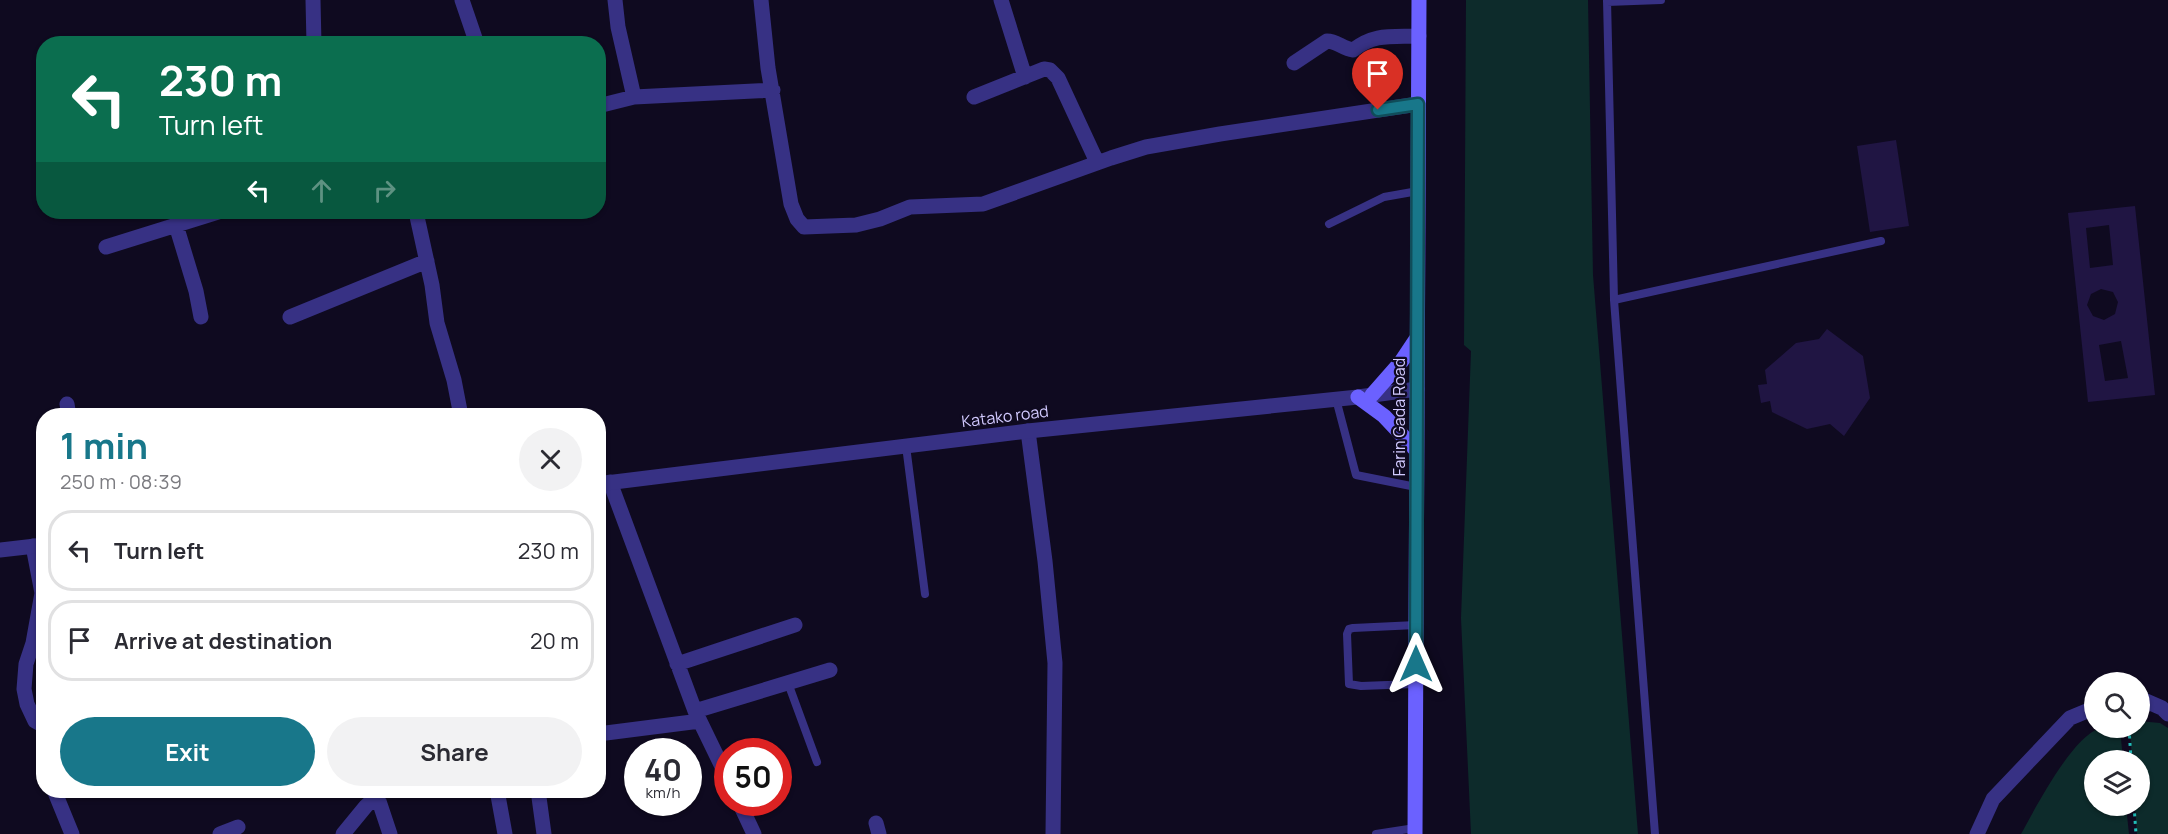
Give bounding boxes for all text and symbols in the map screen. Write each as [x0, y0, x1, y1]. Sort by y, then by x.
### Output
pin [1352, 48, 1403, 110]
text: 230 m [159, 51, 282, 109]
icon: arrive [1361, 57, 1394, 90]
icon: left [60, 60, 138, 138]
text: Turn left [159, 106, 263, 143]
icon: left [242, 174, 275, 207]
icon: ahead [305, 174, 338, 207]
icon: right [368, 174, 401, 207]
street label: Farin Gada Road [1388, 358, 1410, 476]
street label: Katako road [960, 400, 1050, 432]
text: 1 min [60, 421, 148, 470]
button: close [519, 428, 582, 491]
text: 250 m · 08:39 [60, 468, 182, 495]
icon: left [63, 534, 96, 567]
text: Turn left [114, 536, 204, 566]
text: 230 m [518, 536, 579, 566]
icon: arrive [63, 624, 96, 657]
text: Arrive at destination [114, 626, 332, 656]
text: 20 m [530, 626, 579, 656]
position arrow [1384, 632, 1448, 696]
map controls [2084, 672, 2150, 816]
button: search [2084, 672, 2150, 738]
button: Exit [60, 717, 315, 786]
button: Share [327, 717, 582, 786]
speed limit sign: 50 [714, 738, 792, 816]
text: 40 [644, 749, 682, 790]
button: layers [2084, 750, 2150, 816]
text: km/h [646, 782, 680, 803]

